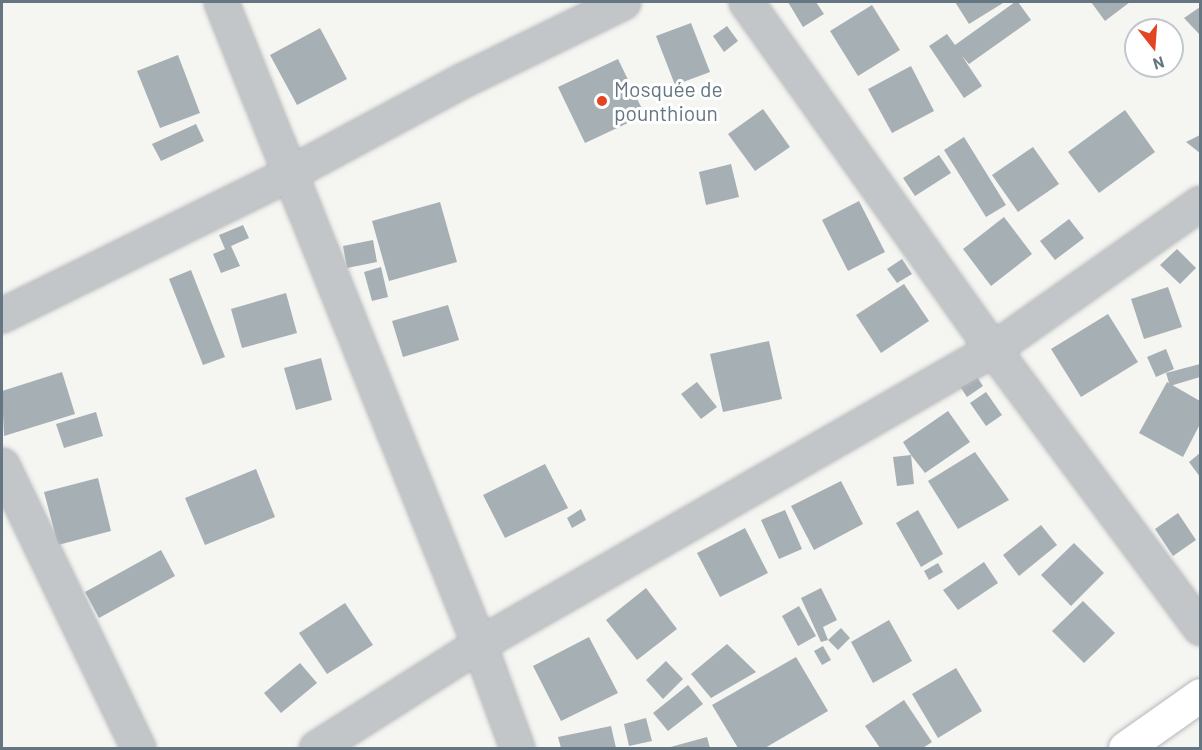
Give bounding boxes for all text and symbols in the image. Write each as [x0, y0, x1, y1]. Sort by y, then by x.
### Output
north arrow [1124, 18, 1184, 78]
text: N [1151, 53, 1167, 74]
place label: Mosquée de pounthioun [614, 76, 723, 126]
marker: Mosquée de pounthioun [595, 94, 609, 108]

